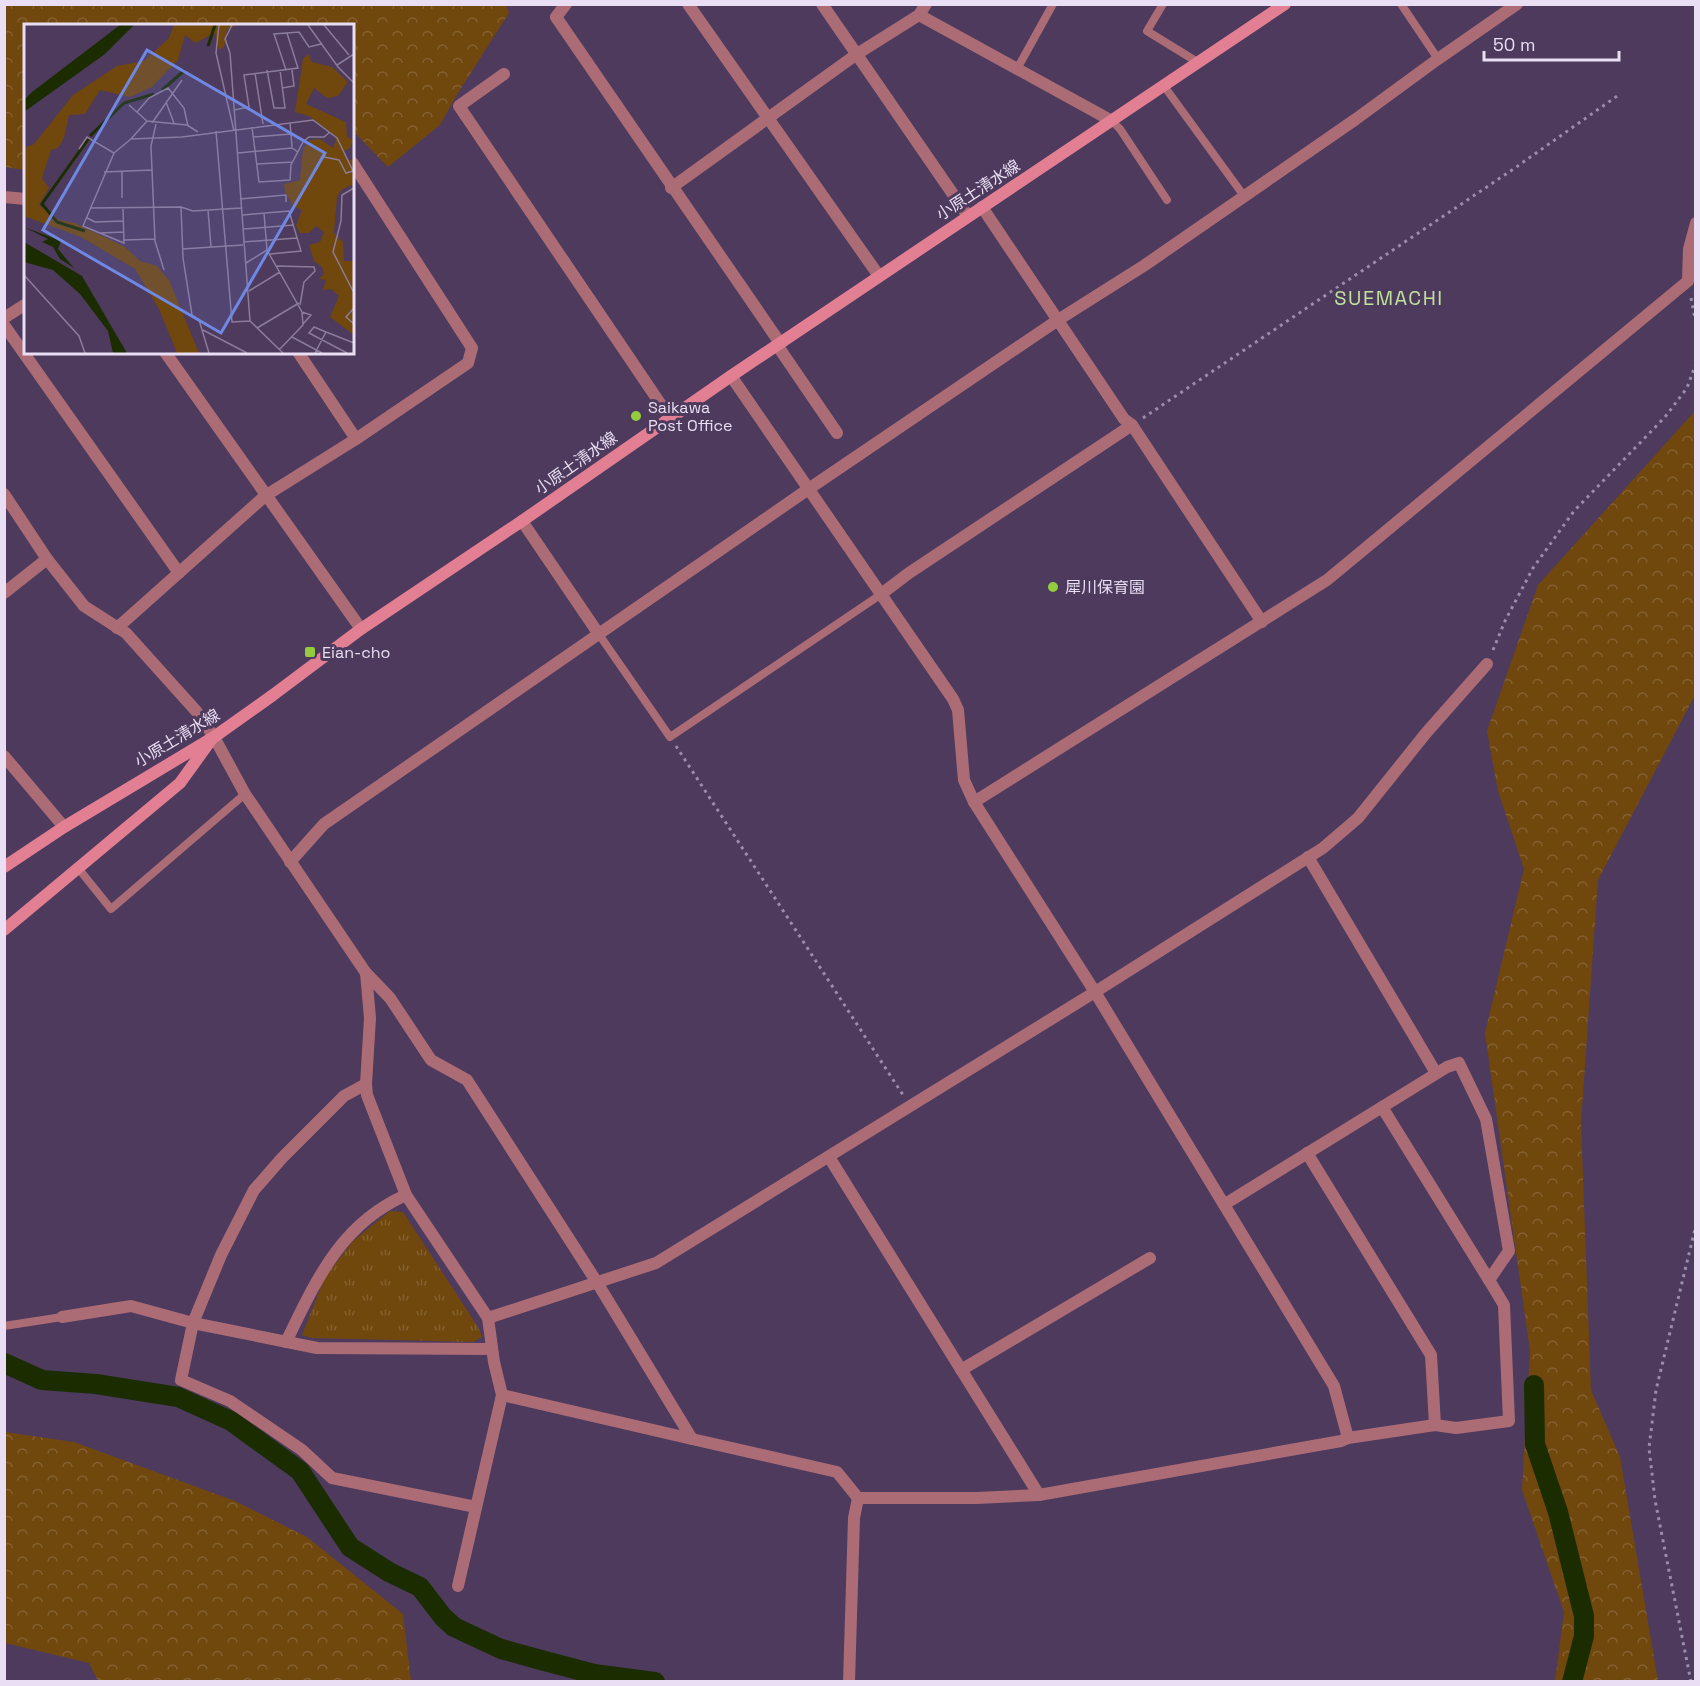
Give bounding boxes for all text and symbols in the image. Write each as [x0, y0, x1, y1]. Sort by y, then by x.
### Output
inset map [24, 24, 354, 354]
scale bar [1484, 24, 1619, 62]
text: 50 m [1493, 33, 1535, 56]
street label: 小原土清水線 [932, 155, 1024, 225]
district label: SUEMACHI [1334, 285, 1444, 311]
place label: Saikawa Post Office [648, 397, 732, 436]
marker: Saikawa Post Office [629, 409, 643, 423]
street label: 小原土清水線 [531, 427, 621, 499]
place label: 犀川保育園 [1065, 577, 1145, 598]
marker: 犀川保育園 [1046, 580, 1060, 594]
place label: Eian-cho [322, 642, 390, 663]
marker: Eian-cho [303, 645, 317, 659]
street label: 小原土清水線 [130, 704, 224, 772]

